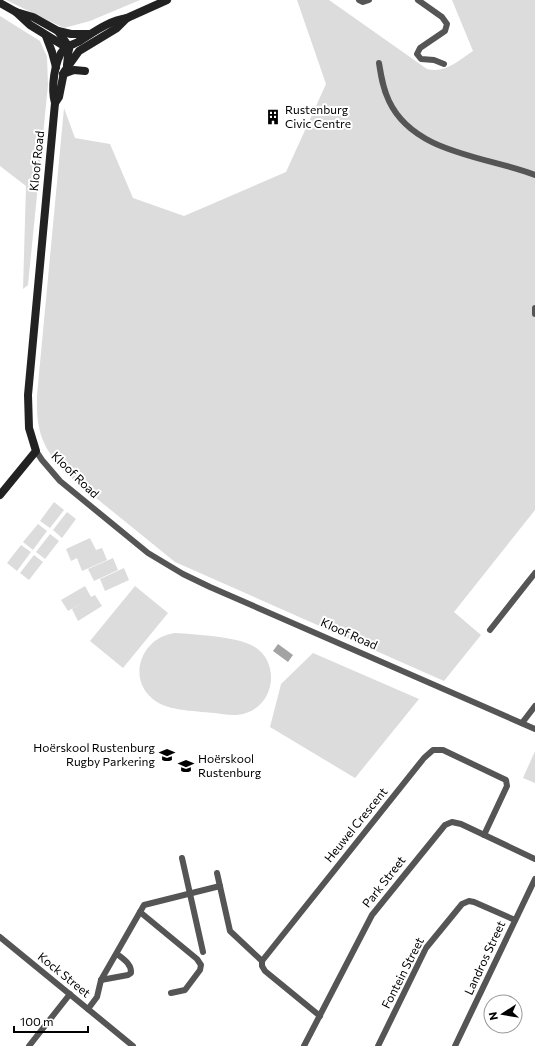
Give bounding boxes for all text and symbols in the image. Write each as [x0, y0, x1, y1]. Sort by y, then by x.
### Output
place label: Rustenburg Civic Centre [285, 102, 351, 130]
building icon: Rustenburg Civic Centre [264, 108, 282, 126]
street label: Kloof Road [26, 130, 46, 192]
street label: Kloof Road [49, 448, 102, 500]
street label: Kloof Road [319, 614, 380, 652]
place label: Hoërskool Rustenburg Rugby Parkering [33, 740, 155, 768]
school or university icon: Hoërskool Rustenburg Rugby Parkering [158, 746, 176, 764]
place label: Hoërskool Rustenburg [198, 751, 262, 779]
school or university icon: Hoërskool Rustenburg [177, 757, 195, 775]
street label: Heuwel Crescent [321, 784, 390, 864]
street label: Park Street [359, 853, 408, 910]
street label: Landros Street [461, 918, 507, 997]
street label: Fontein Street [378, 935, 426, 1010]
street label: Kock Street [36, 949, 94, 1000]
north arrow [483, 994, 523, 1034]
scale bar [14, 1008, 88, 1034]
text: N [486, 1011, 500, 1022]
text: 100 m [20, 1014, 54, 1028]

